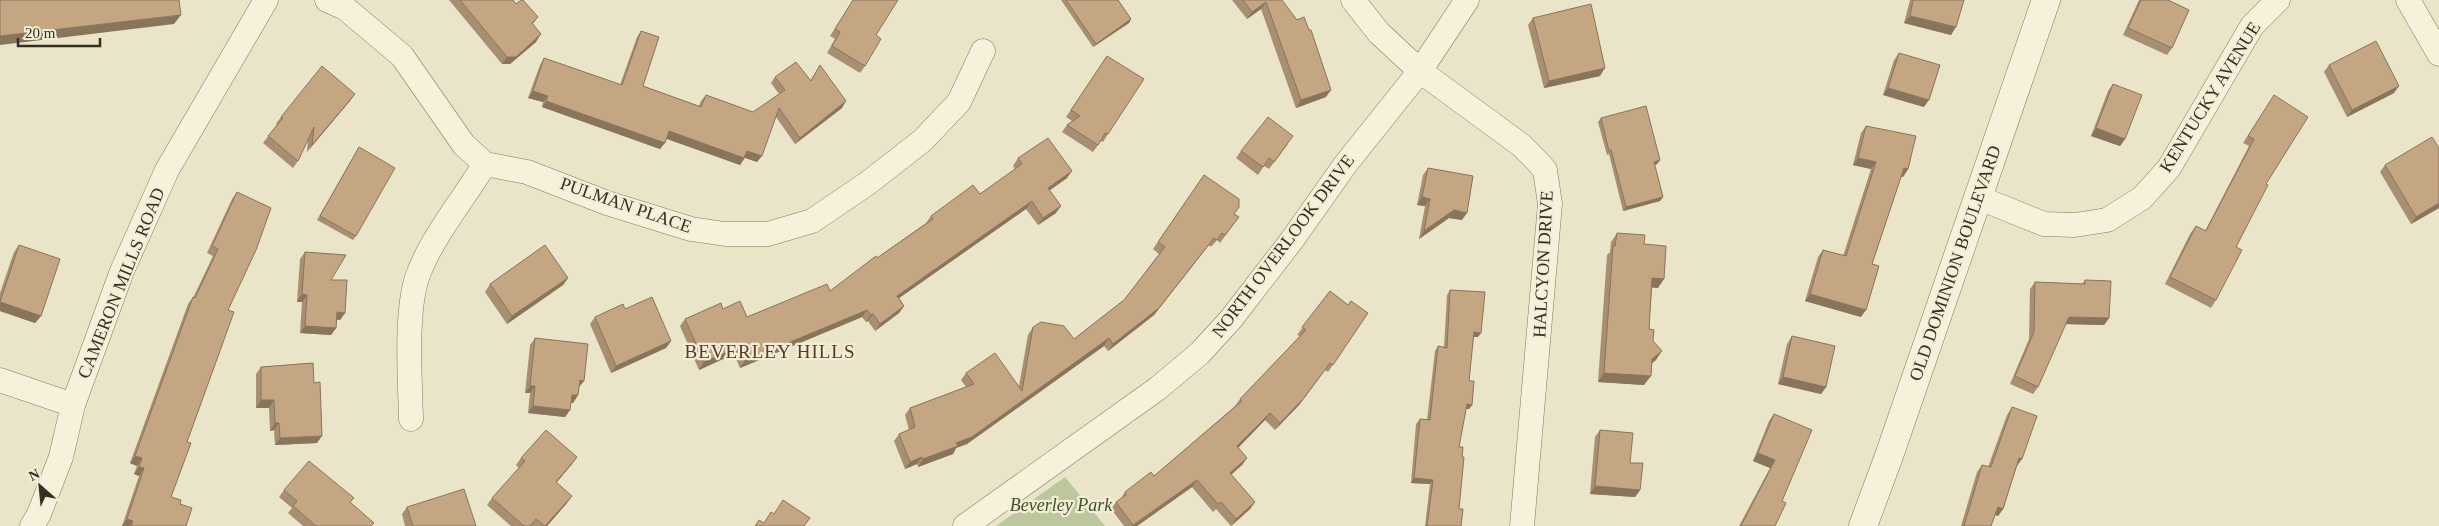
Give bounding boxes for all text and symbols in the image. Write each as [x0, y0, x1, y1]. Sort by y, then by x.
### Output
scale bar [18, 15, 100, 47]
street label: KENTUCKY AVENUE [2156, 18, 2264, 176]
text: 20 m [25, 25, 56, 41]
street label: OLD DOMINION BOULEVARD [1905, 143, 2005, 383]
street label: NORTH OVERLOOK DRIVE [1208, 151, 1358, 341]
street label: PULMAN PLACE [558, 173, 694, 237]
street label: CAMERON MILLS ROAD [74, 185, 168, 381]
street label: HALCYON DRIVE [1529, 190, 1557, 338]
district label: BEVERLEY HILLS [684, 341, 856, 362]
north arrow [15, 461, 65, 511]
text: N [26, 466, 42, 484]
park label: Beverley Park [1010, 495, 1113, 515]

